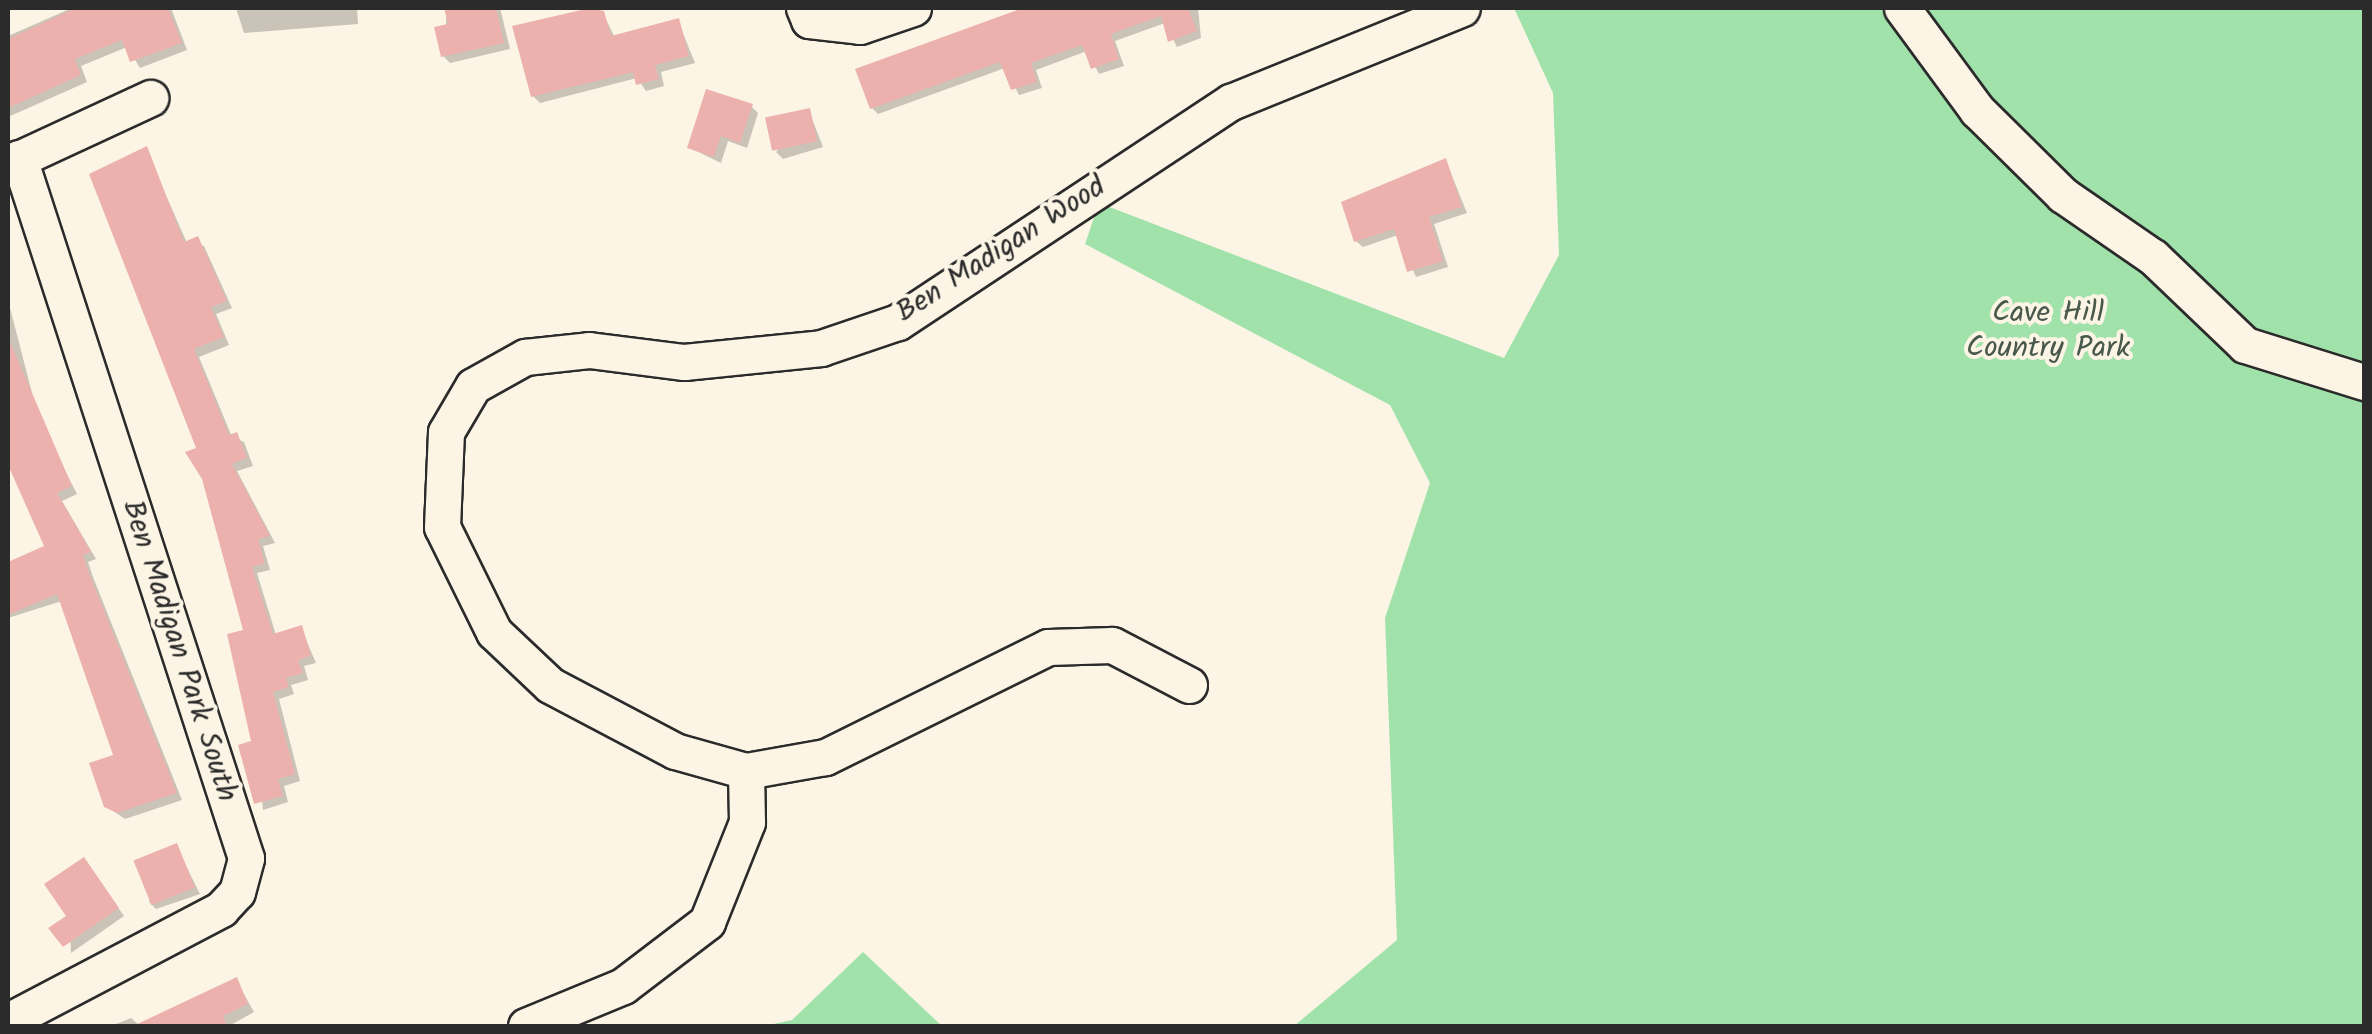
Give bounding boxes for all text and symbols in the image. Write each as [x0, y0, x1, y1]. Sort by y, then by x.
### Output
street label: Ben Madigan Wood [890, 169, 1112, 331]
park label: Cave Hill Country Park [1966, 295, 2130, 366]
street label: Ben Madigan Park South [113, 496, 245, 806]

